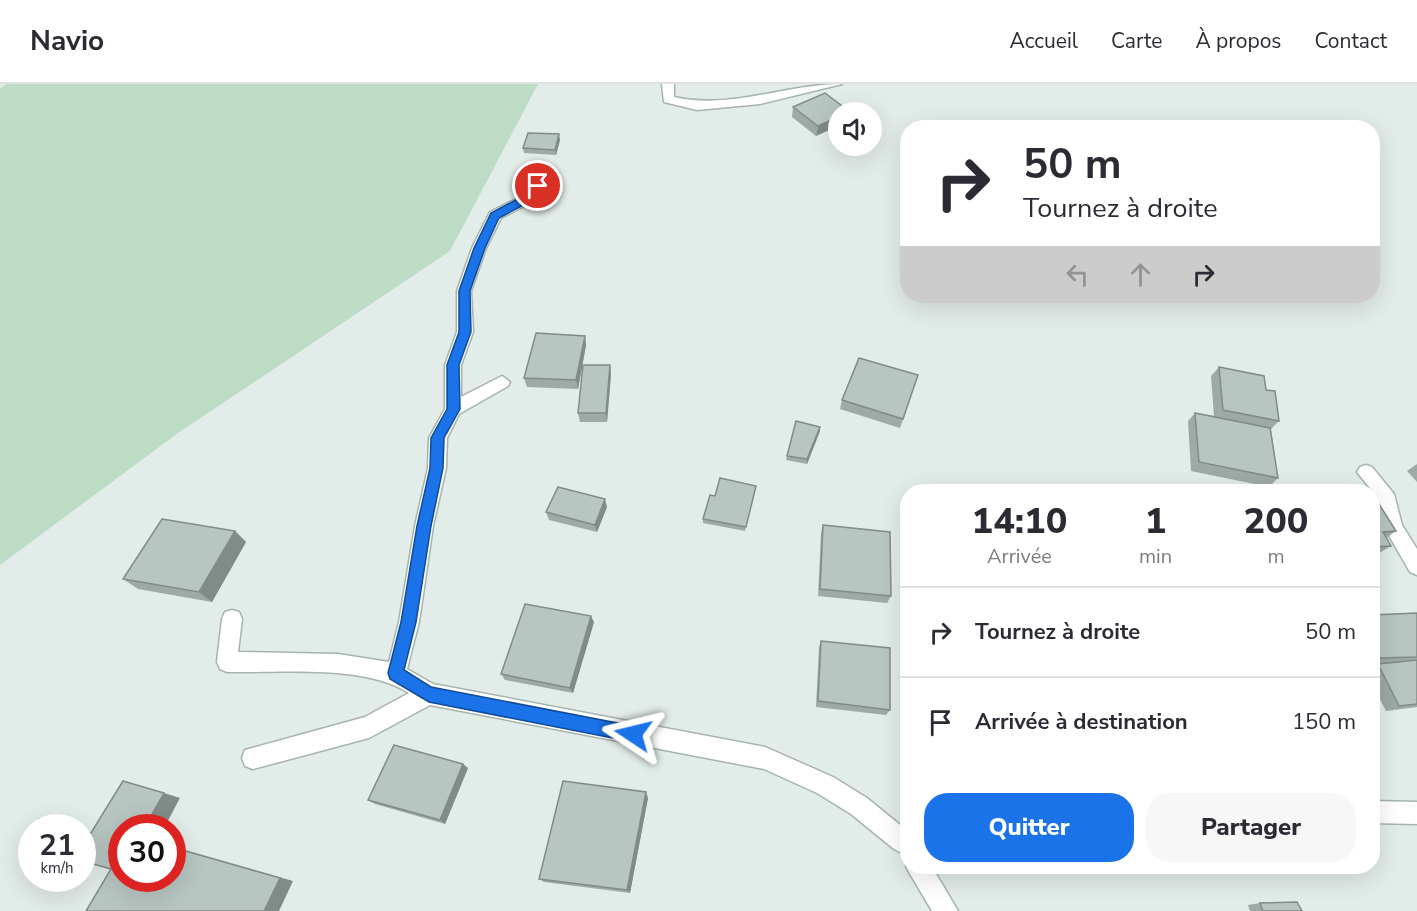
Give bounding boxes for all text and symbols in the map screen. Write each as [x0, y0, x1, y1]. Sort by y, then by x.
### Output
text: Navio [30, 22, 104, 60]
text: Accueil [1009, 27, 1078, 55]
text: Carte [1111, 27, 1162, 55]
text: À propos [1195, 27, 1281, 55]
text: Contact [1314, 27, 1387, 55]
map controls [828, 102, 882, 156]
button: sound [828, 102, 882, 156]
text: 50 m [1023, 136, 1122, 193]
icon: right [924, 144, 1002, 222]
pin [512, 160, 563, 211]
icon: arrive [521, 169, 554, 202]
text: Tournez à droite [1023, 190, 1218, 227]
icon: left [1061, 258, 1094, 291]
icon: ahead [1124, 258, 1157, 291]
icon: right [1187, 258, 1220, 291]
text: 14:10 [972, 497, 1067, 546]
text: 1 [1145, 497, 1166, 546]
text: 200 [1244, 497, 1308, 546]
text: Arrivée [987, 543, 1052, 570]
text: min [1139, 543, 1172, 570]
text: m [1267, 543, 1285, 570]
icon: right [924, 616, 957, 649]
text: Tournez à droite [975, 617, 1140, 647]
text: 50 m [1305, 617, 1356, 647]
position arrow [601, 702, 665, 766]
icon: arrive [924, 706, 957, 739]
text: Arrivée à destination [975, 707, 1188, 737]
text: 150 m [1292, 707, 1356, 737]
button: Quitter [924, 793, 1134, 862]
button: Partager [1146, 793, 1356, 862]
speed limit sign: 30 [108, 814, 186, 892]
text: 21 [39, 825, 75, 866]
text: km/h [40, 858, 74, 878]

